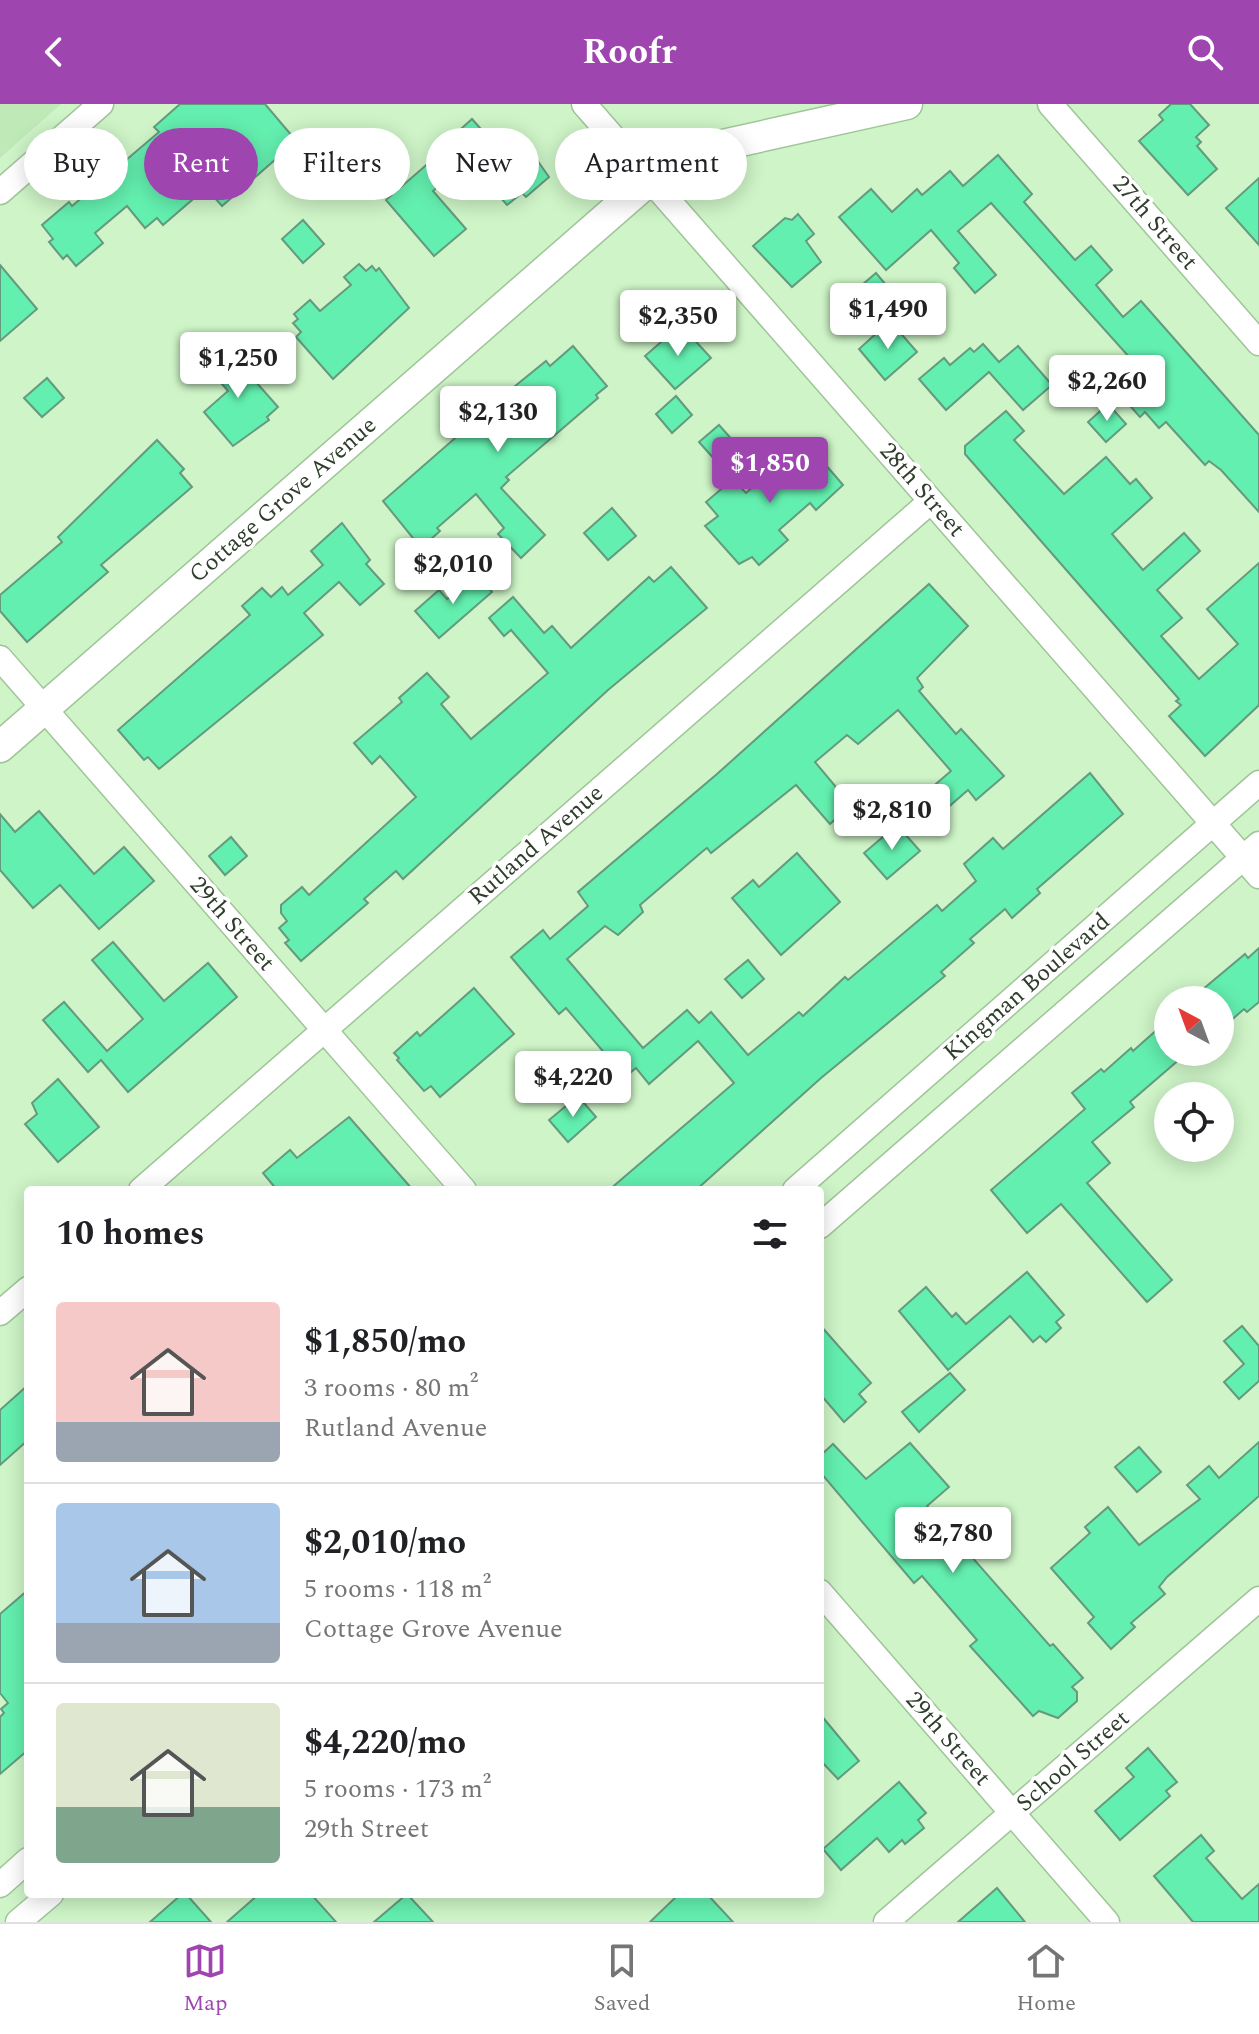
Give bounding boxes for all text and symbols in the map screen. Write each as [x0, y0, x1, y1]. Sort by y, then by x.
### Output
text: Roofr [582, 25, 677, 80]
icon: back [32, 30, 76, 74]
icon: search [1183, 30, 1227, 74]
chip: Buy [24, 128, 128, 200]
chip: Rent [144, 128, 258, 200]
chip: Filters [274, 128, 410, 200]
chip: New [426, 128, 539, 200]
chip: Apartment [555, 128, 747, 200]
street label: 27th Street [1104, 168, 1206, 278]
pin: $1,490 [823, 283, 953, 351]
text: $1,490 [848, 289, 928, 329]
pin: $2,350 [613, 290, 743, 358]
text: $2,350 [638, 296, 718, 336]
pin: $1,250 [173, 332, 303, 400]
text: $1,250 [198, 338, 278, 378]
pin: $2,260 [1042, 355, 1172, 423]
text: $2,260 [1067, 361, 1147, 401]
pin: $2,130 [433, 386, 563, 454]
text: $2,130 [458, 392, 538, 432]
street label: Cottage Grove Avenue [181, 408, 385, 592]
street label: 28th Street [871, 435, 973, 545]
pin: $1,850 [705, 437, 835, 505]
text: $1,850 [730, 443, 810, 483]
pin: $2,010 [388, 538, 518, 606]
text: $2,010 [413, 544, 493, 584]
street label: Rutland Avenue [460, 776, 612, 914]
pin: $2,810 [827, 784, 957, 852]
text: $2,810 [852, 790, 932, 830]
street label: 29th Street [181, 869, 283, 979]
street label: Kingman Boulevard [936, 904, 1118, 1070]
north arrow [1154, 986, 1234, 1066]
map controls [1154, 986, 1234, 1162]
pin: $4,220 [508, 1051, 638, 1119]
text: $4,220 [533, 1057, 613, 1097]
button: locate [1154, 1082, 1234, 1162]
text: 10 homes [56, 1208, 205, 1260]
icon: filters [748, 1212, 792, 1256]
text: $1,850/mo [304, 1316, 466, 1368]
icon: home [120, 1334, 216, 1430]
text: 3 rooms · 80 m² [304, 1368, 478, 1408]
text: Rutland Avenue [304, 1408, 487, 1448]
pin: $2,780 [888, 1507, 1018, 1575]
text: $2,780 [913, 1513, 993, 1553]
text: $2,010/mo [304, 1517, 466, 1569]
icon: home [120, 1535, 216, 1631]
text: 5 rooms · 118 m² [304, 1569, 491, 1609]
text: Cottage Grove Avenue [304, 1609, 563, 1649]
street label: 29th Street [897, 1684, 999, 1794]
street label: School Street [1008, 1701, 1138, 1821]
text: $4,220/mo [304, 1717, 466, 1769]
icon: home [120, 1735, 216, 1831]
text: 5 rooms · 173 m² [304, 1769, 491, 1809]
text: 29th Street [304, 1809, 429, 1849]
tab: Map [183, 1939, 228, 2020]
tab: Saved [594, 1939, 650, 2020]
tab: Home [1017, 1939, 1076, 2020]

